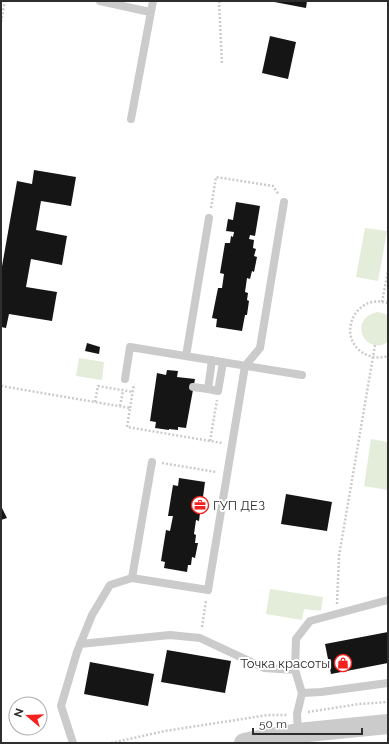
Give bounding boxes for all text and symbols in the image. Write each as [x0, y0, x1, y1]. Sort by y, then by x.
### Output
office icon: ГУП ДЕЗ [190, 495, 210, 515]
place label: ГУП ДЕЗ [213, 498, 265, 513]
shop icon: Точка красоты [333, 653, 353, 673]
place label: Точка красоты [240, 656, 330, 671]
north arrow [8, 696, 48, 736]
text: N [12, 707, 27, 719]
scale bar [253, 710, 362, 736]
text: 50 m [259, 717, 287, 731]

